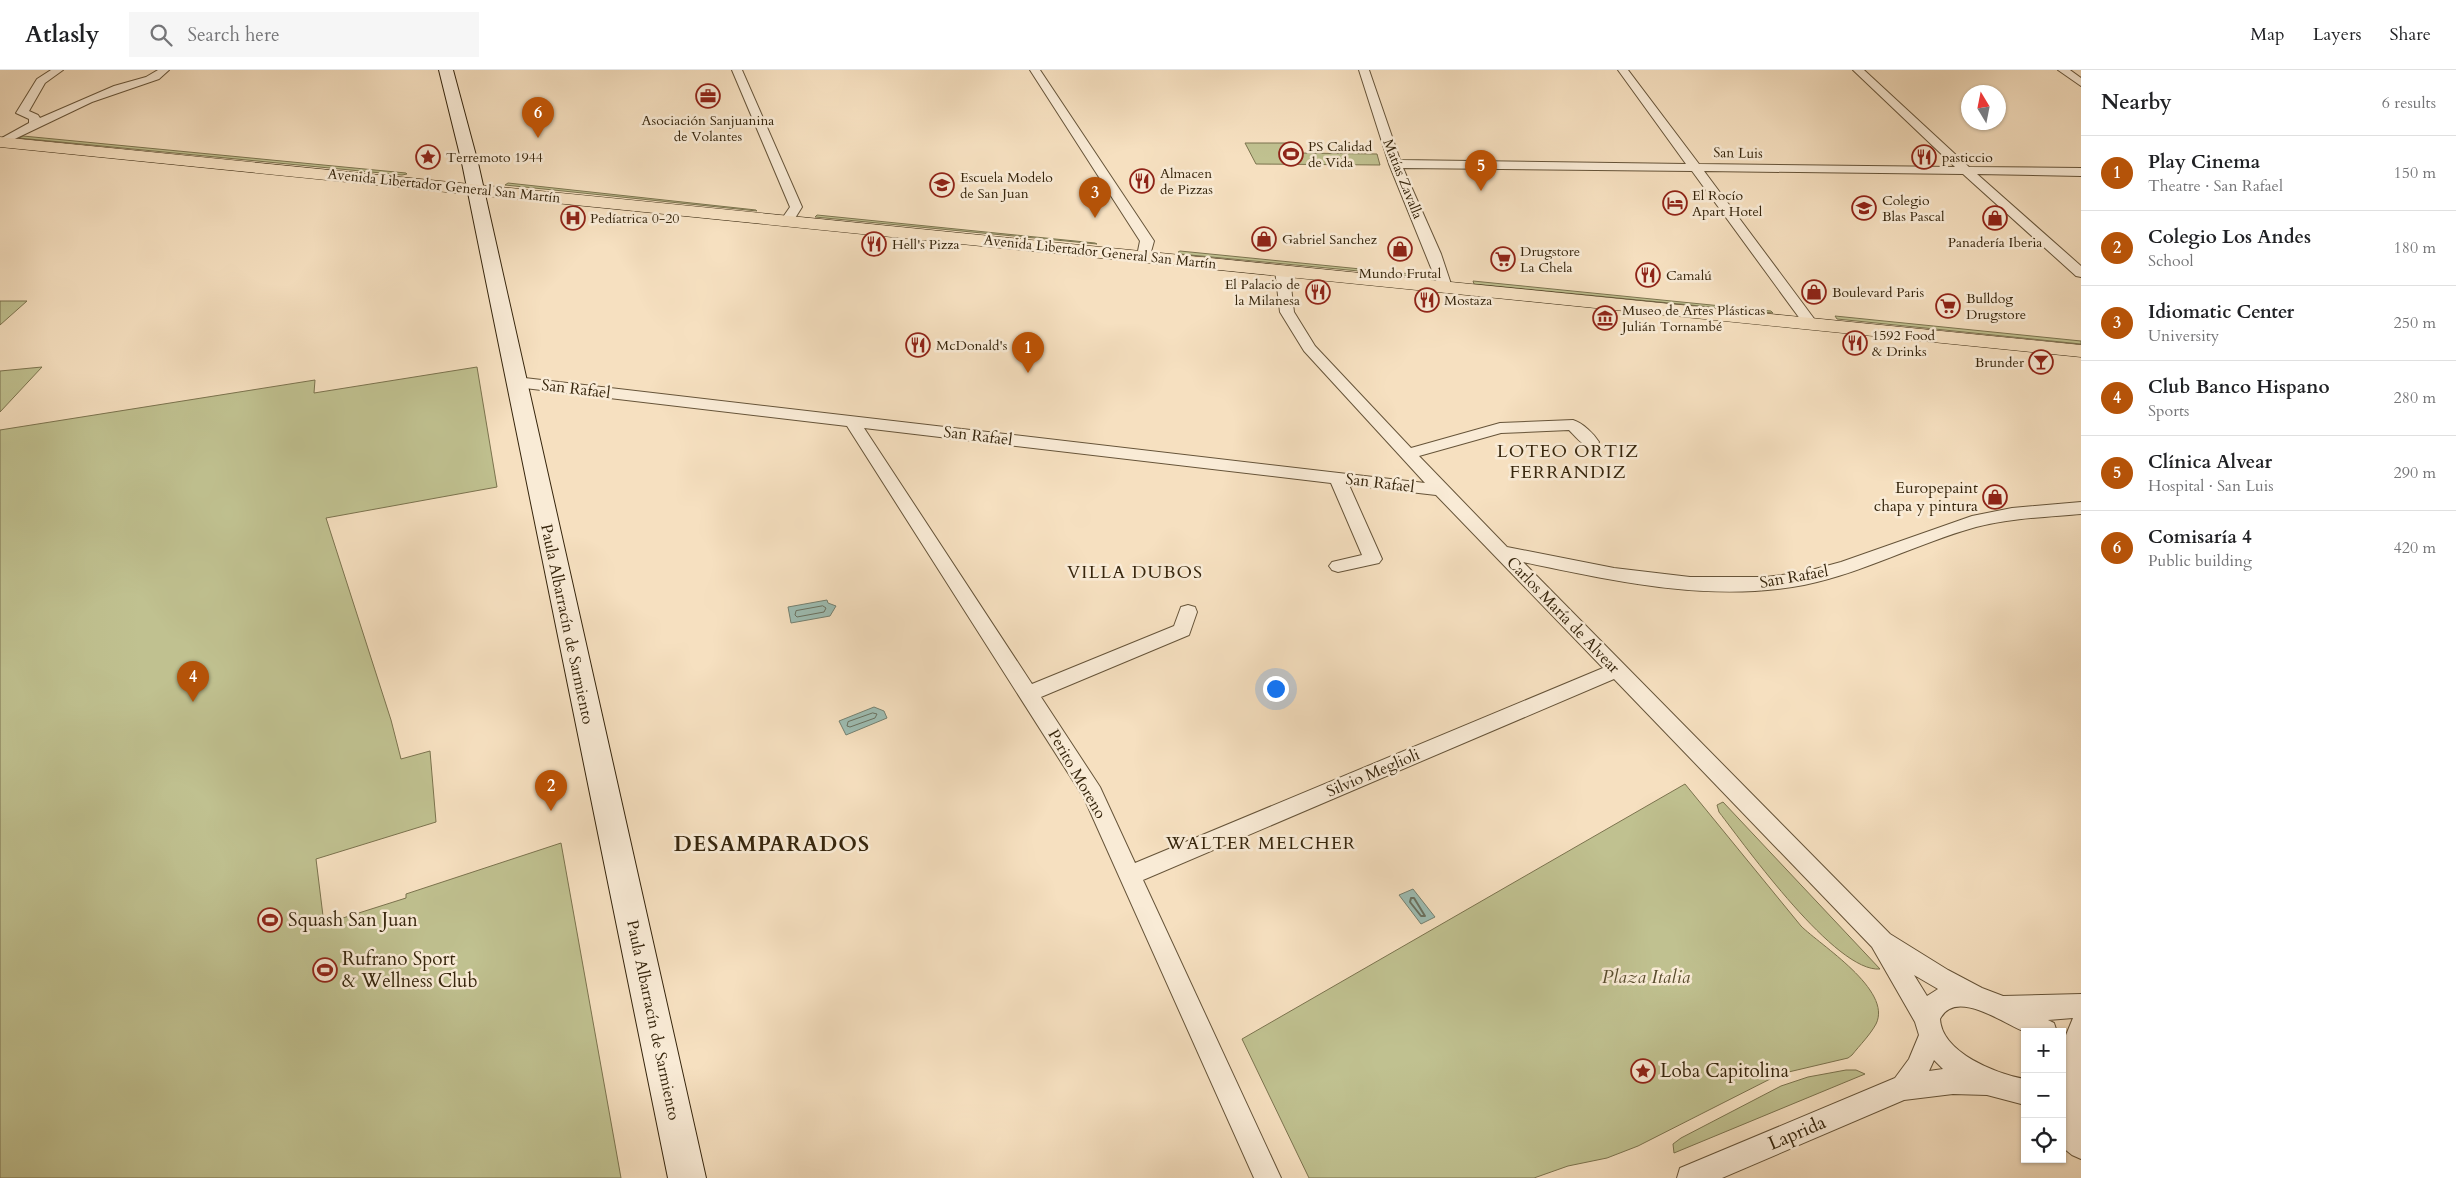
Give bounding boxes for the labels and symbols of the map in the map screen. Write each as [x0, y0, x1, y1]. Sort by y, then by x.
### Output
office icon: Asociación Sanjuanina de Volantes [695, 83, 721, 109]
north arrow [1961, 85, 2006, 130]
pin: 6 [522, 97, 554, 138]
place label: Asociación Sanjuanina de Volantes [642, 111, 774, 146]
street label: Matías Zavalla [1378, 136, 1428, 222]
place label: PS Calidad de Vida [1308, 137, 1373, 172]
sports icon: PS Calidad de Vida [1278, 141, 1304, 167]
street label: San Luis [1713, 143, 1763, 163]
place icon: Terremoto 1944 [415, 144, 441, 170]
restaurant icon: pasticcio [1911, 144, 1937, 170]
place label: Terremoto 1944 [446, 148, 543, 167]
place label: pasticcio [1942, 148, 1993, 167]
pin: 5 [1465, 150, 1497, 191]
street label: Avenida Libertador General San Martín [327, 164, 561, 208]
place label: Almacen de Pizzas [1160, 164, 1213, 199]
place label: Escuela Modelo de San Juan [960, 168, 1053, 203]
restaurant icon: Almacen de Pizzas [1129, 168, 1155, 194]
school or university icon: Escuela Modelo de San Juan [929, 172, 955, 198]
pin: 3 [1079, 177, 1111, 218]
place label: El Rocío Apart Hotel [1692, 186, 1763, 221]
hotel icon: El Rocío Apart Hotel [1662, 190, 1688, 216]
place label: Colegio Blas Pascal [1882, 191, 1945, 226]
school or university icon: Colegio Blas Pascal [1851, 195, 1877, 221]
hospital icon: Pedíatrica 0-20 [560, 205, 586, 231]
shop icon: Panadería Iberia [1982, 205, 2008, 231]
place label: Pedíatrica 0-20 [590, 209, 680, 228]
shop icon: Gabriel Sanchez [1251, 226, 1277, 252]
street label: Avenida Libertador General San Martín [983, 230, 1217, 274]
place label: Gabriel Sanchez [1282, 230, 1378, 249]
restaurant icon: Hell's Pizza [861, 231, 887, 257]
place label: Panadería Iberia [1948, 233, 2042, 252]
place label: Hell's Pizza [892, 235, 960, 254]
shop icon: Mundo Frutal [1387, 236, 1413, 262]
place label: Drugstore La Chela [1520, 242, 1580, 277]
supermarket icon: Drugstore La Chela [1490, 246, 1516, 272]
restaurant icon: Camalú [1635, 262, 1661, 288]
place label: Mundo Frutal [1359, 264, 1442, 283]
place label: Camalú [1666, 266, 1712, 285]
place label: El Palacio de la Milanesa [1225, 275, 1300, 310]
restaurant icon: El Palacio de la Milanesa [1305, 279, 1331, 305]
shop icon: Boulevard Paris [1801, 279, 1827, 305]
place label: Boulevard Paris [1832, 283, 1925, 302]
restaurant icon: Mostaza [1414, 287, 1440, 313]
place label: Bulldog Drugstore [1966, 289, 2026, 324]
place label: Mostaza [1444, 291, 1492, 310]
supermarket icon: Bulldog Drugstore [1935, 293, 1961, 319]
place label: Museo de Artes Plásticas Julián Tornambé [1620, 301, 1765, 336]
museum icon: Museo de Artes Plásticas Julián Tornambé [1592, 305, 1618, 331]
place label: 1592 Food & Drinks [1872, 326, 1936, 361]
restaurant icon: 1592 Food & Drinks [1842, 330, 1868, 356]
restaurant icon: McDonald's [905, 332, 931, 358]
pin: 1 [1012, 332, 1044, 373]
place label: McDonald's [936, 336, 1008, 355]
bar icon: Brunder [2028, 349, 2054, 375]
place label: Brunder [1975, 353, 2025, 372]
street label: San Rafael [540, 374, 612, 404]
street label: San Rafael [942, 421, 1014, 451]
district label: LOTEO ORTIZ FERRANDIZ [1497, 439, 1639, 485]
street label: San Rafael [1344, 468, 1416, 498]
place label: Europepaint chapa y pintura [1874, 477, 1978, 517]
shop icon: Europepaint chapa y pintura [1982, 484, 2008, 510]
street label: Paula Albarracín de Sarmiento [535, 522, 599, 726]
street label: Carlos María de Alvear [1501, 552, 1625, 678]
district label: VILLA DUBOS [1067, 560, 1203, 585]
street label: San Rafael [1758, 560, 1830, 594]
pin: 4 [177, 661, 209, 702]
your location [1263, 676, 1289, 702]
street label: Perito Moreno [1043, 725, 1112, 823]
street label: Silvio Meglioli [1323, 743, 1423, 803]
pin: 2 [535, 770, 567, 811]
district label: DESAMPARADOS [674, 830, 870, 859]
district label: WALTER MELCHER [1165, 831, 1356, 856]
sports icon: Squash San Juan [257, 907, 283, 933]
place label: Squash San Juan [288, 907, 418, 933]
street label: Paula Albarracín de Sarmiento [621, 918, 685, 1122]
place label: Rufrano Sport & Wellness Club [342, 946, 478, 994]
sports icon: Rufrano Sport & Wellness Club [312, 957, 338, 983]
park label: Plaza Italia [1602, 964, 1691, 990]
place icon: Loba Capitolina [1630, 1058, 1656, 1084]
place label: Loba Capitolina [1660, 1058, 1789, 1084]
street label: Laprida [1764, 1109, 1830, 1157]

